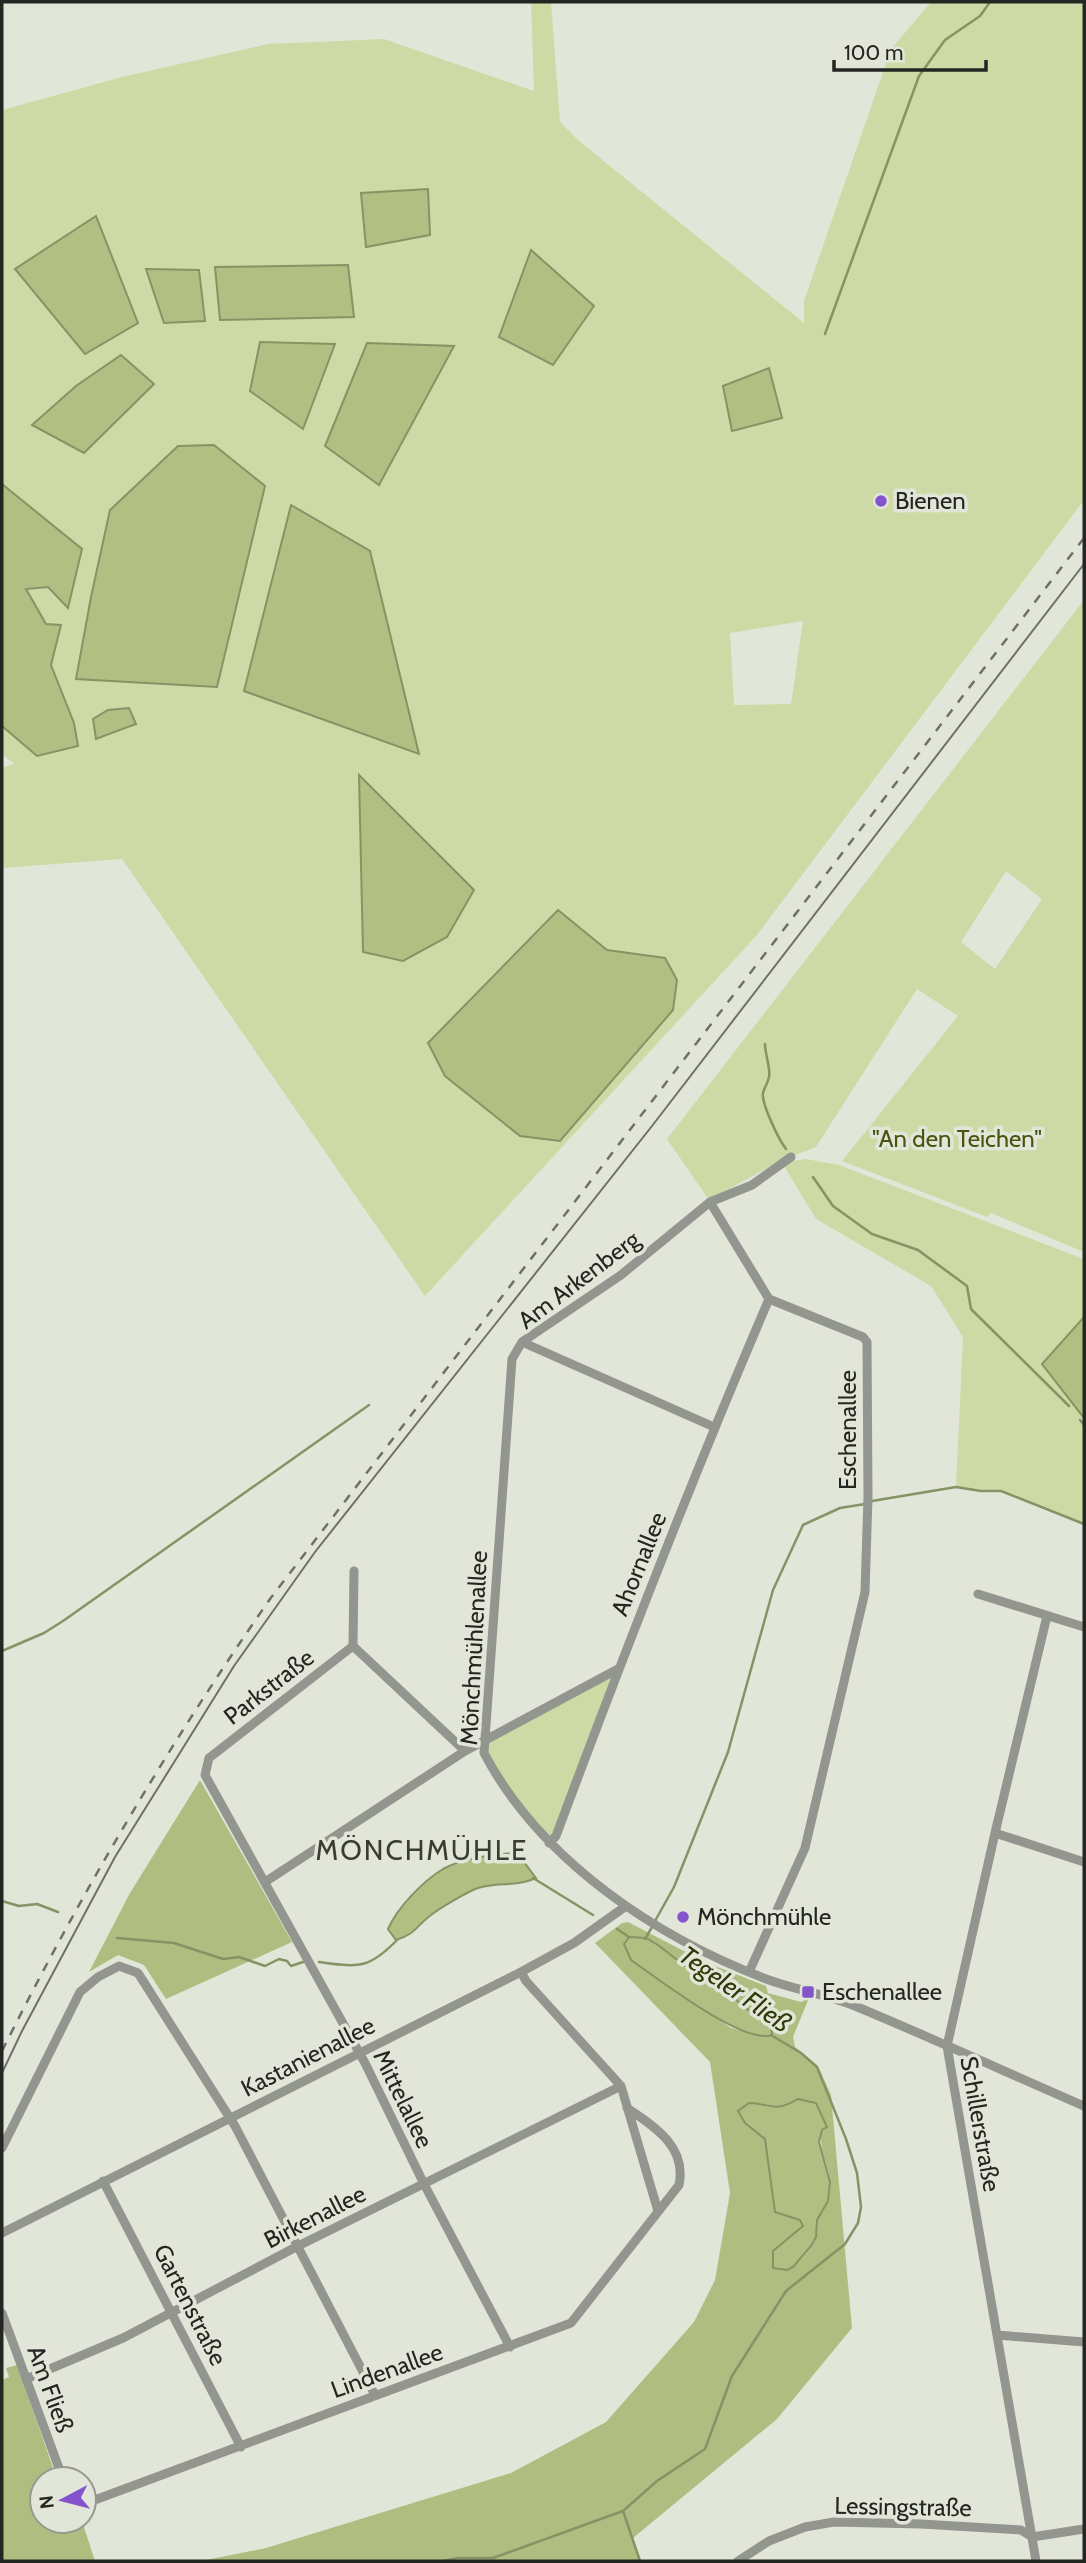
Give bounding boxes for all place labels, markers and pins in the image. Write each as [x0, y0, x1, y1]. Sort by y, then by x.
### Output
place label: Bienen [895, 486, 966, 515]
marker: Bienen [873, 493, 889, 509]
place label: Mönchmühle [697, 1902, 831, 1931]
marker: Mönchmühle [675, 1909, 691, 1925]
place label: Eschenallee [822, 1977, 942, 2006]
marker: Eschenallee [800, 1984, 816, 2000]

